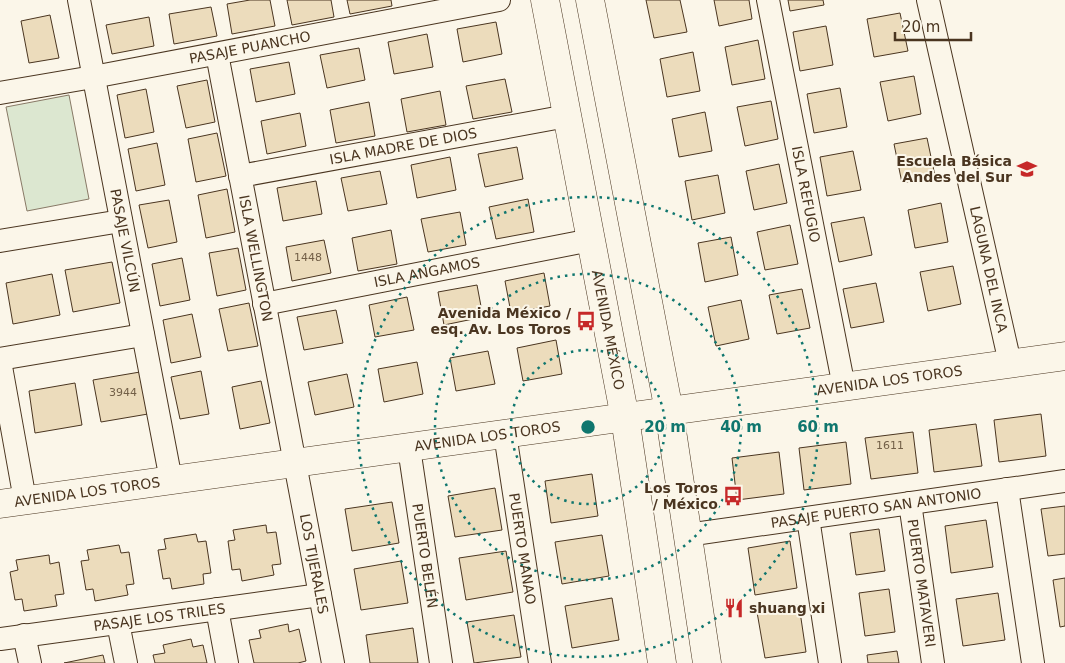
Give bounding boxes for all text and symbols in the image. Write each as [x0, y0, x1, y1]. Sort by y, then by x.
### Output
scale bar [895, 10, 971, 42]
text: 20 m [902, 18, 940, 36]
street label: PASAJE PUANCHO [188, 28, 312, 67]
street label: ISLA MADRE DE DIOS [328, 125, 478, 167]
street label: ISLA REFUGIO [789, 145, 823, 244]
place label: Escuela Básica Andes del Sur [896, 153, 1012, 185]
school or university icon: Escuela Básica Andes del Sur [1016, 158, 1038, 180]
street label: PASAJE VILCÚN [107, 187, 143, 294]
street label: ISLA WELLINGTON [236, 194, 276, 323]
street label: LAGUNA DEL INCA [967, 205, 1011, 334]
house number: 1448 [294, 251, 322, 264]
street label: ISLA ANGAMOS [373, 254, 481, 290]
street label: AVENIDA MÉXICO [589, 269, 627, 391]
place label: Avenida México / esq. Av. Los Toros [431, 305, 572, 337]
bus stop icon: Avenida México / esq. Av. Los Toros [575, 310, 597, 332]
street label: AVENIDA LOS TOROS [815, 362, 964, 398]
house number: 3944 [109, 386, 137, 399]
street label: AVENIDA LOS TOROS [413, 418, 561, 454]
centre of rings [579, 418, 597, 436]
text: 20 m [644, 418, 686, 436]
text: 40 m [720, 418, 762, 436]
text: 60 m [797, 418, 839, 436]
house number: 1611 [876, 439, 904, 452]
street label: AVENIDA LOS TOROS [13, 474, 161, 510]
place label: Los Toros / México [644, 480, 718, 512]
bus stop icon: Los Toros / México [722, 485, 744, 507]
street label: PASAJE PUERTO SAN ANTONIO [770, 485, 982, 531]
street label: PUERTO MANAO [506, 492, 539, 606]
street label: PUERTO BELÉN [409, 502, 441, 609]
street label: LOS TIJERALES [297, 512, 332, 615]
street label: PUERTO MATAVERI [904, 518, 939, 648]
restaurant icon: shuang xi [723, 597, 745, 619]
street label: PASAJE LOS TRILES [93, 600, 227, 634]
place label: shuang xi [749, 600, 825, 616]

